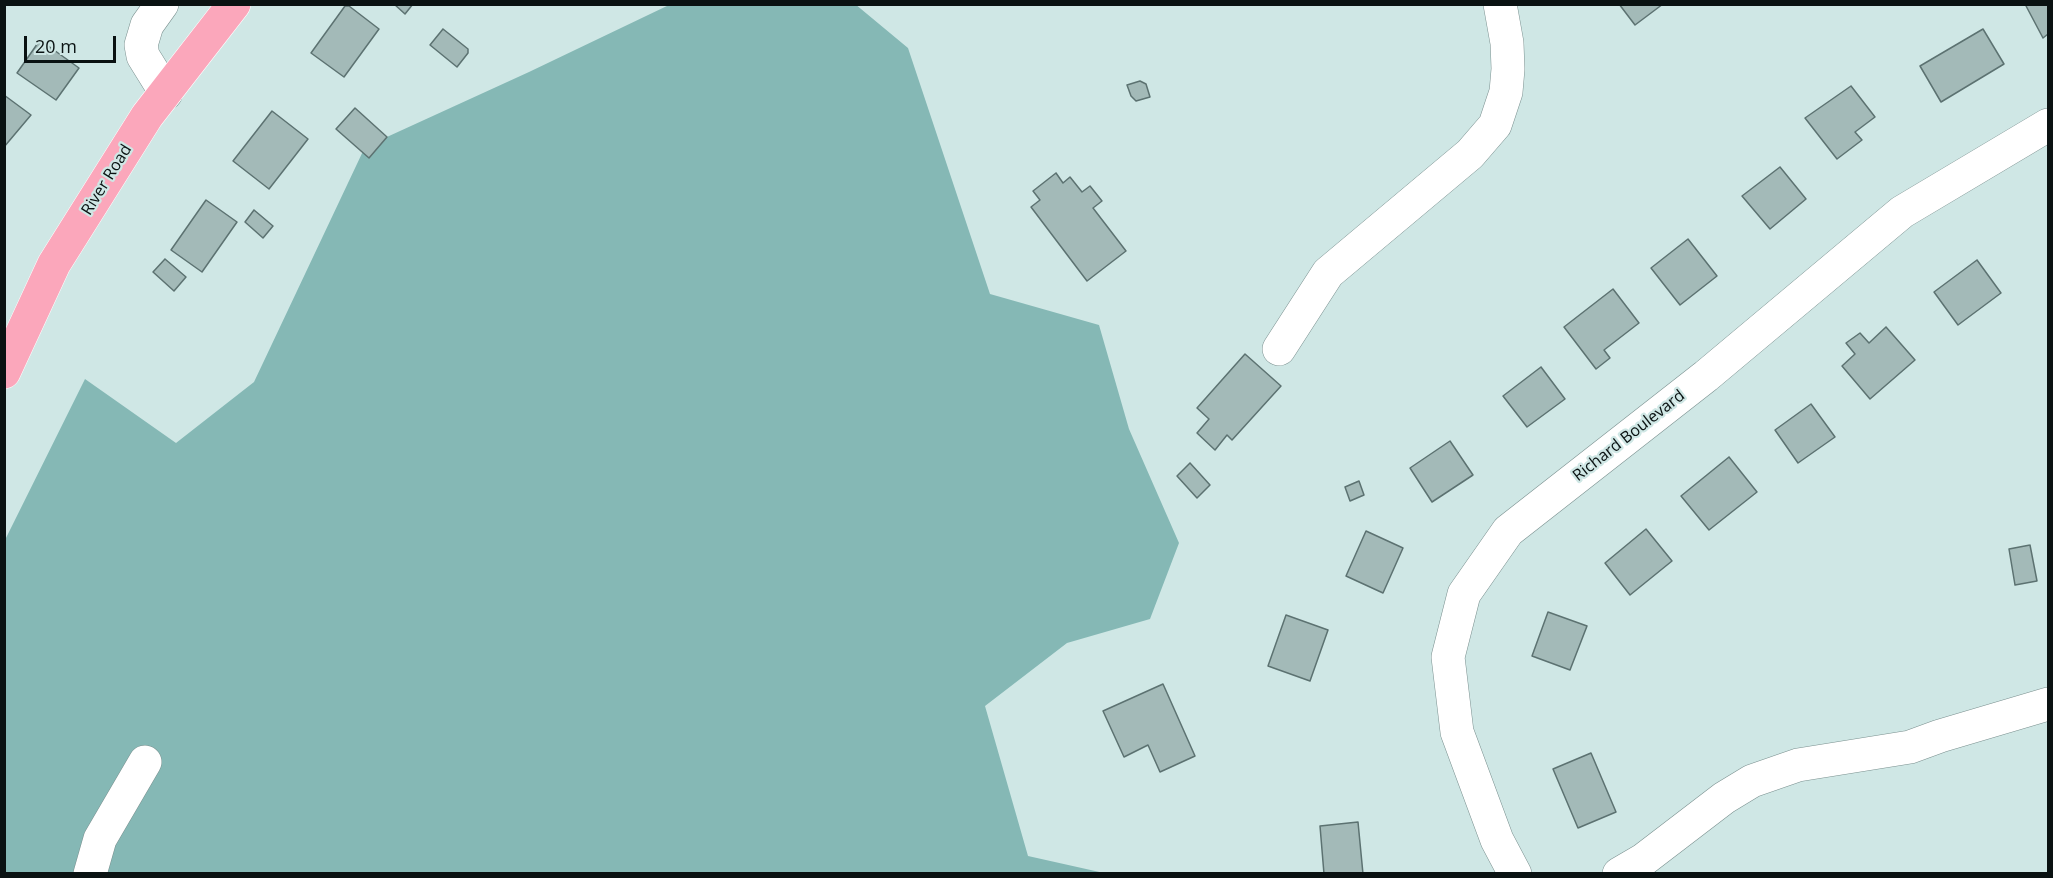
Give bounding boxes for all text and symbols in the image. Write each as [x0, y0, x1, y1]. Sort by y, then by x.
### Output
scale bar [27, 24, 118, 62]
text: 20 m [35, 34, 77, 58]
street label: River Road [78, 141, 136, 219]
street label: Richard Boulevard [1569, 386, 1689, 486]

